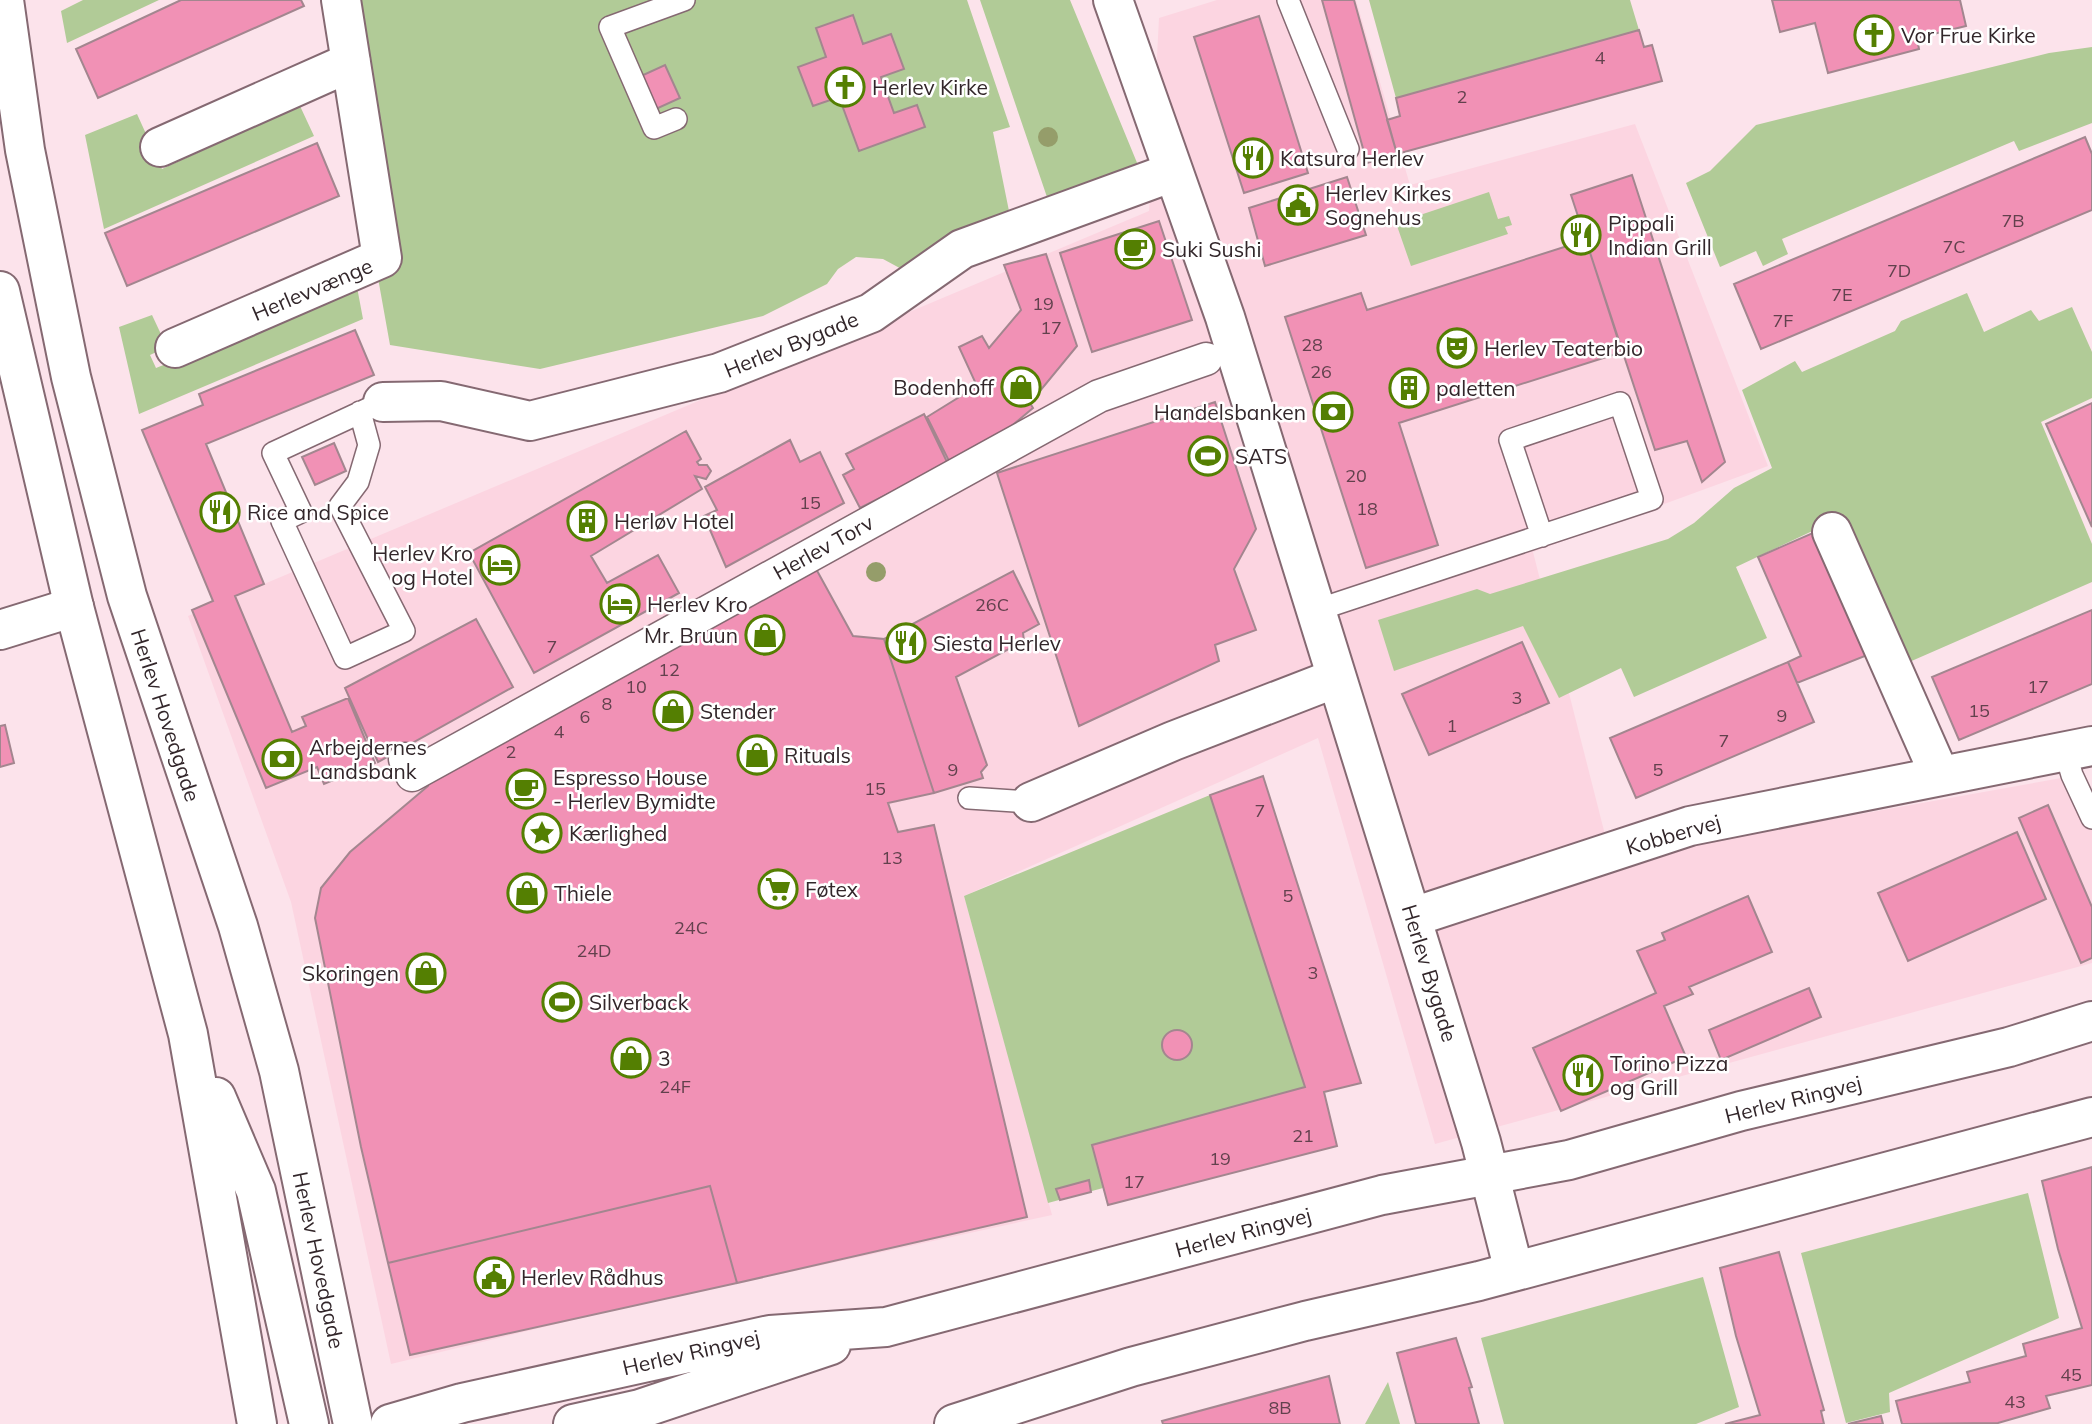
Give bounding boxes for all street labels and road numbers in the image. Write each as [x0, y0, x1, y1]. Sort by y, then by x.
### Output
street label: Herlevvænge [248, 252, 376, 326]
street label: Herlev Bygade [720, 305, 862, 383]
street label: Herlev Torv [768, 509, 878, 585]
street label: Herlev Hovedgade [126, 625, 206, 805]
street label: Kobbervej [1623, 808, 1723, 860]
street label: Herlev Bygade [1397, 901, 1463, 1045]
street label: Herlev Ringvej [1722, 1069, 1864, 1129]
street label: Herlev Hovedgade [288, 1169, 350, 1351]
street label: Herlev Ringvej [1172, 1201, 1314, 1263]
street label: Herlev Ringvej [620, 1324, 762, 1380]

